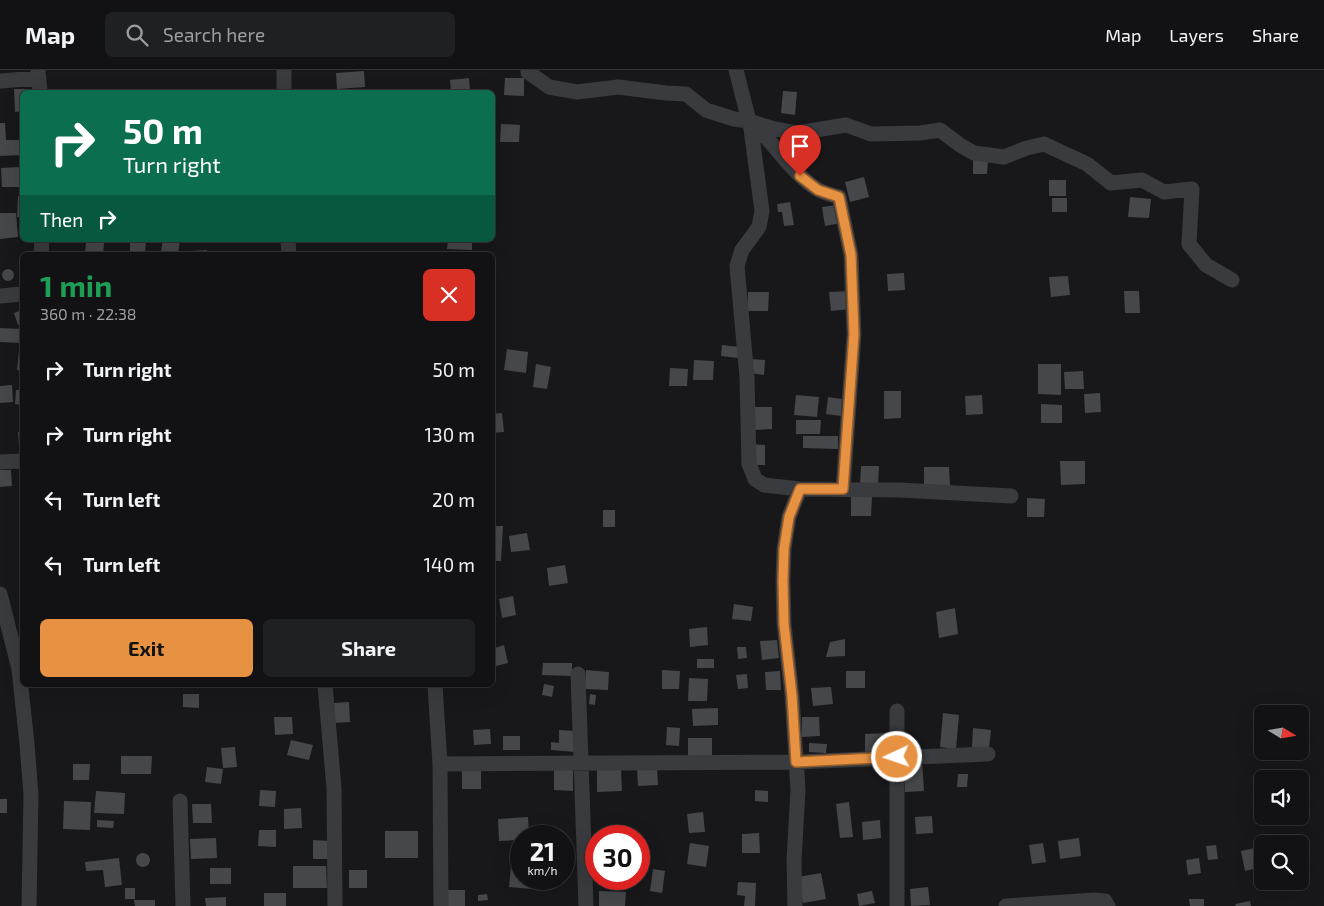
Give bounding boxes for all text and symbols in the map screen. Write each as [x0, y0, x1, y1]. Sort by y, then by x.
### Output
search box [105, 12, 455, 57]
text: Map [25, 20, 75, 49]
icon: search [123, 21, 151, 49]
text: Search here [163, 23, 265, 46]
text: Map [1105, 24, 1141, 46]
text: Layers [1169, 24, 1224, 46]
text: Share [1252, 24, 1299, 46]
text: 50 m [123, 109, 203, 151]
icon: right [40, 110, 105, 175]
pin [779, 125, 821, 176]
icon: arrive [786, 132, 814, 160]
text: Turn right [123, 151, 221, 177]
icon: right [93, 205, 121, 233]
text: Then [40, 208, 83, 231]
text: 1 min [40, 267, 112, 303]
button: close [423, 269, 475, 321]
text: 360 m · 22:38 [40, 304, 137, 323]
icon: right [40, 356, 68, 384]
text: Turn right [83, 358, 171, 381]
text: 50 m [432, 358, 475, 381]
icon: right [40, 421, 68, 449]
text: Turn right [83, 423, 171, 446]
text: 130 m [425, 423, 475, 446]
icon: left [40, 486, 68, 514]
text: Turn left [83, 488, 160, 511]
text: 20 m [432, 488, 475, 511]
icon: left [40, 551, 68, 579]
text: Turn left [83, 553, 160, 576]
text: 140 m [423, 553, 475, 576]
button: Exit [40, 619, 253, 677]
button: Share [263, 619, 475, 677]
north arrow [1254, 705, 1309, 760]
map controls [1254, 705, 1309, 890]
position arrow [870, 730, 922, 782]
button: sound [1254, 770, 1309, 825]
speed limit sign: 30 [585, 825, 650, 890]
button: search [1254, 835, 1309, 890]
text: 21 [530, 836, 555, 866]
text: km/h [528, 863, 557, 877]

